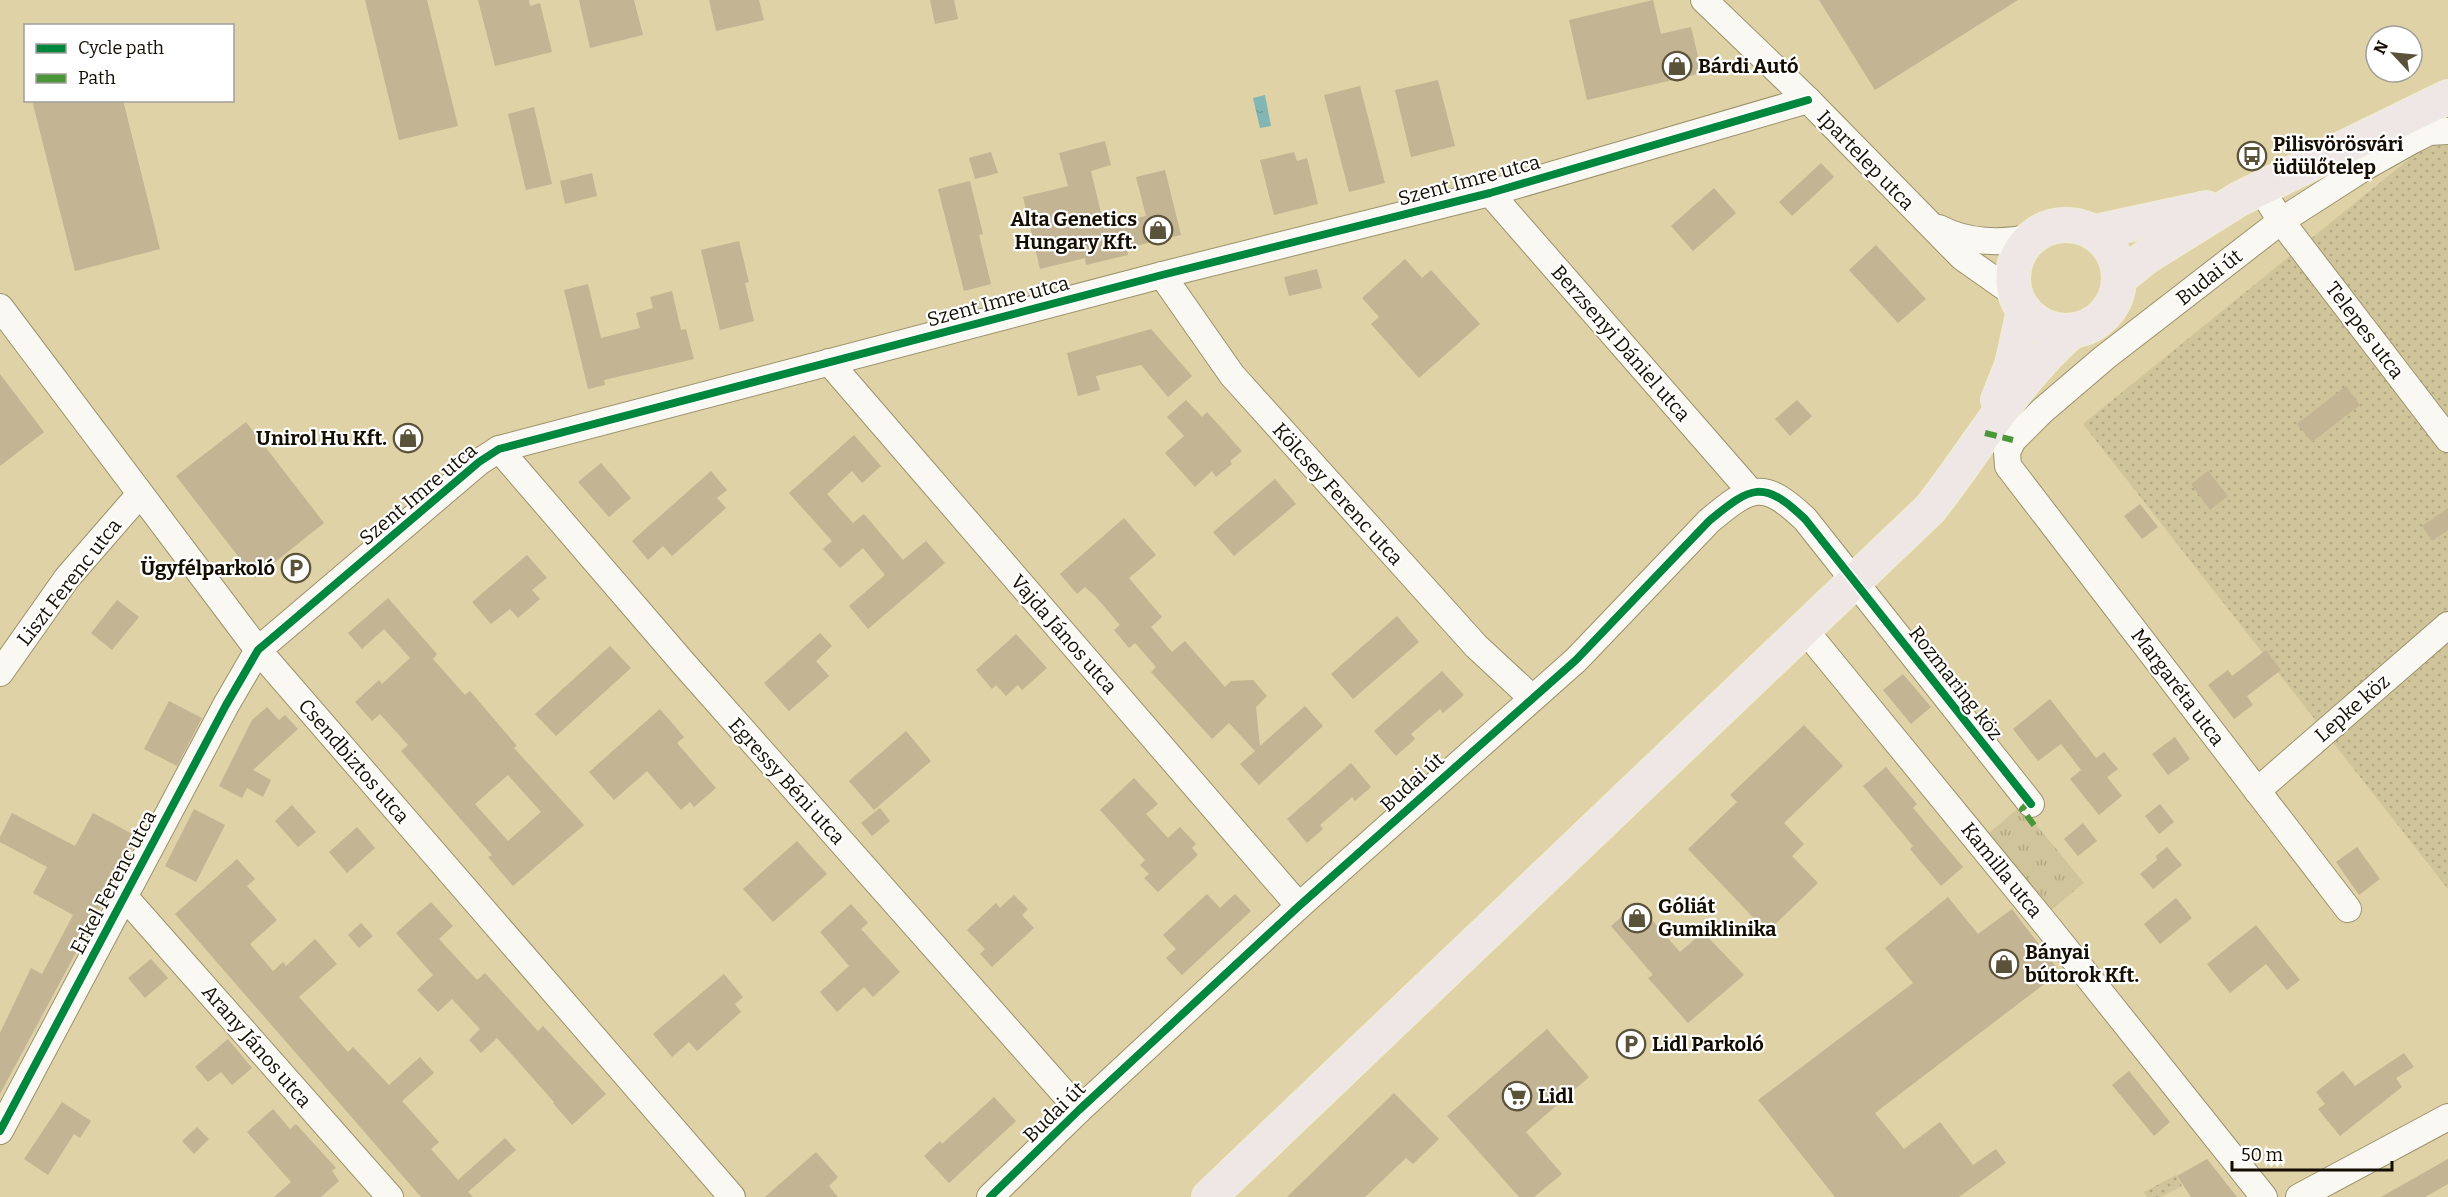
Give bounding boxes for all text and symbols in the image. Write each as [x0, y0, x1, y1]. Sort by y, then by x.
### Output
legend [24, 24, 234, 102]
north arrow [2364, 24, 2424, 84]
text: Cycle path [78, 37, 164, 59]
text: N [2370, 38, 2392, 57]
shop icon: Bárdi Autó [1661, 50, 1693, 82]
place label: Bárdi Autó [1698, 54, 1799, 78]
text: Path [78, 67, 116, 89]
street label: Ipartelep utca [1812, 105, 1920, 215]
place label: Pilisvörösvári üdülőtelep [2273, 132, 2404, 179]
bus stop icon: Pilisvörösvári üdülőtelep [2236, 140, 2268, 172]
street label: Szent Imre utca [1395, 149, 1543, 210]
place label: Alta Genetics Hungary Kft. [1010, 207, 1137, 254]
shop icon: Alta Genetics Hungary Kft. [1142, 214, 1174, 246]
street label: Budai út [2171, 244, 2247, 310]
street label: Berzsenyi Dániel utca [1547, 260, 1695, 426]
street label: Szent Imre utca [924, 270, 1072, 331]
street label: Telepes utca [2321, 277, 2409, 383]
street label: Kölcsey Ferenc utca [1268, 418, 1408, 570]
shop icon: Unirol Hu Kft. [392, 422, 424, 454]
place label: Unirol Hu Kft. [256, 426, 387, 450]
street label: Szent Imre utca [354, 438, 482, 550]
street label: Liszt Ferenc utca [12, 514, 126, 650]
parking icon: Ügyfélparkoló [280, 552, 312, 584]
place label: Ügyfélparkoló [141, 556, 275, 580]
street label: Vajda János utca [1005, 569, 1122, 699]
street label: Rozmaring köz [1904, 621, 2008, 745]
street label: Margaréta utca [2126, 624, 2230, 750]
street label: Lepke köz [2310, 669, 2394, 747]
street label: Csendbiztos utca [293, 694, 415, 828]
street label: Egressy Béni utca [724, 713, 850, 849]
street label: Budai út [1375, 747, 1449, 817]
street label: Erkel Ferenc utca [65, 806, 161, 958]
street label: Kamilla utca [1956, 817, 2048, 923]
place label: Góliát Gumiklinika [1658, 894, 1776, 941]
shop icon: Góliát Gumiklinika [1621, 902, 1653, 934]
place label: Bányai bútorok Kft. [2025, 940, 2139, 987]
shop icon: Bányai bútorok Kft. [1988, 948, 2020, 980]
street label: Arany János utca [197, 980, 317, 1112]
parking icon: Lidl Parkoló [1615, 1028, 1647, 1060]
place label: Lidl Parkoló [1652, 1032, 1764, 1056]
street label: Budai út [1018, 1077, 1090, 1147]
supermarket icon: Lidl [1501, 1080, 1533, 1112]
place label: Lidl [1538, 1084, 1574, 1108]
scale bar [2232, 1134, 2392, 1172]
text: 50 m [2241, 1144, 2283, 1166]

